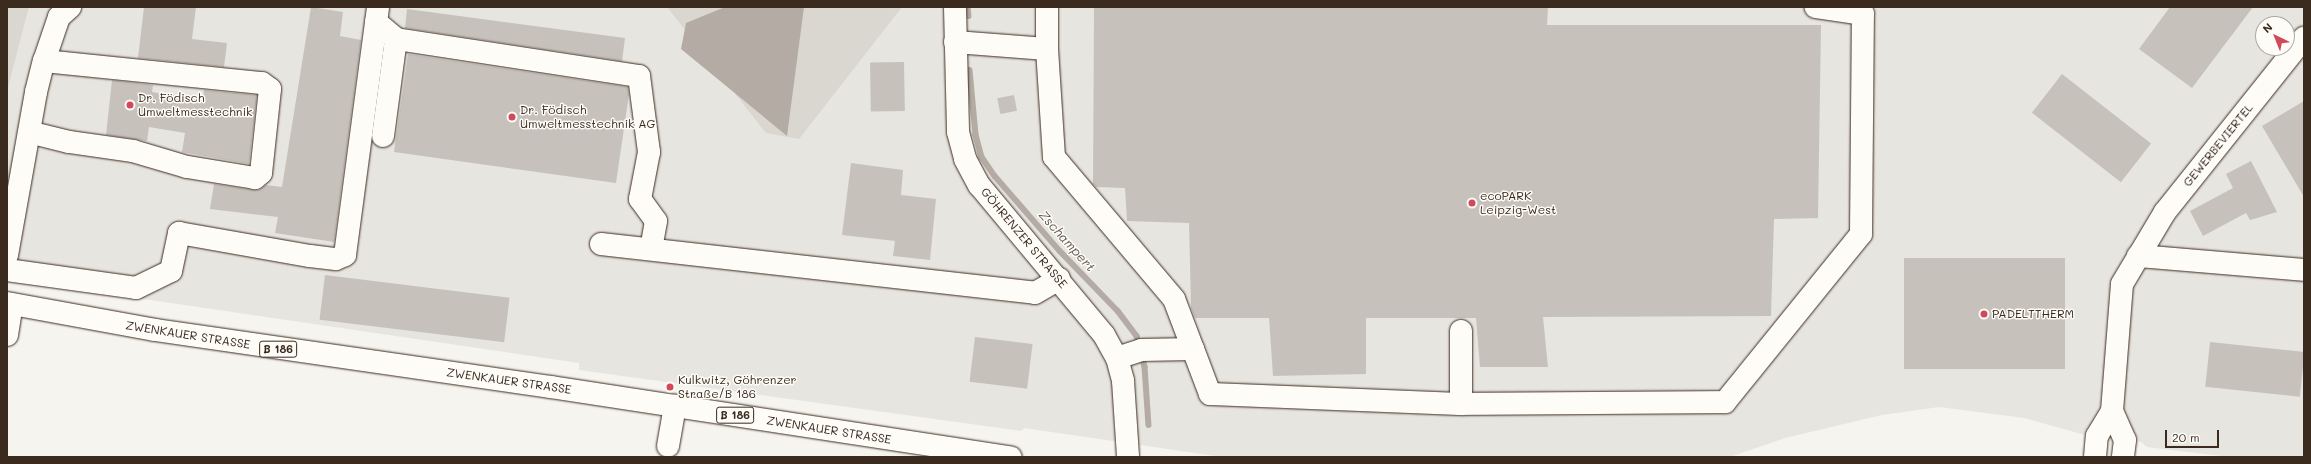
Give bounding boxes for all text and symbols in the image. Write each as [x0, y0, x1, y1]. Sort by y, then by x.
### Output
north arrow [2255, 16, 2295, 56]
text: N [2259, 19, 2275, 36]
place label: Dr. Födisch Umweltmesstechnik [138, 91, 252, 119]
marker: Dr. Födisch Umweltmesstechnik [125, 100, 135, 110]
street label: GEWERBEVIERTEL [2180, 101, 2256, 189]
place label: Dr. Födisch Umweltmesstechnik AG [520, 103, 656, 131]
marker: Dr. Födisch Umweltmesstechnik AG [507, 112, 517, 122]
street label: GÖHRENZER STRASSE [978, 185, 1070, 291]
place label: ecoPARK Leipzig-West [1480, 189, 1556, 217]
marker: ecoPARK Leipzig-West [1467, 198, 1477, 208]
water label: Zschampert [1036, 207, 1098, 275]
place label: PADELTTHERM [1992, 307, 2074, 321]
marker: PADELTTHERM [1979, 309, 1989, 319]
street label: ZWENKAUER STRASSE [125, 318, 251, 352]
road number: B 186 [259, 340, 297, 358]
street label: ZWENKAUER STRASSE [446, 365, 572, 397]
place label: Kulkwitz, Göhrenzer Straße/B 186 [678, 373, 797, 401]
marker: Kulkwitz, Göhrenzer Straße/B 186 [665, 382, 675, 392]
road number: B 186 [716, 406, 754, 424]
street label: ZWENKAUER STRASSE [766, 413, 892, 447]
scale bar [2167, 422, 2221, 448]
text: 20 m [2172, 429, 2200, 445]

